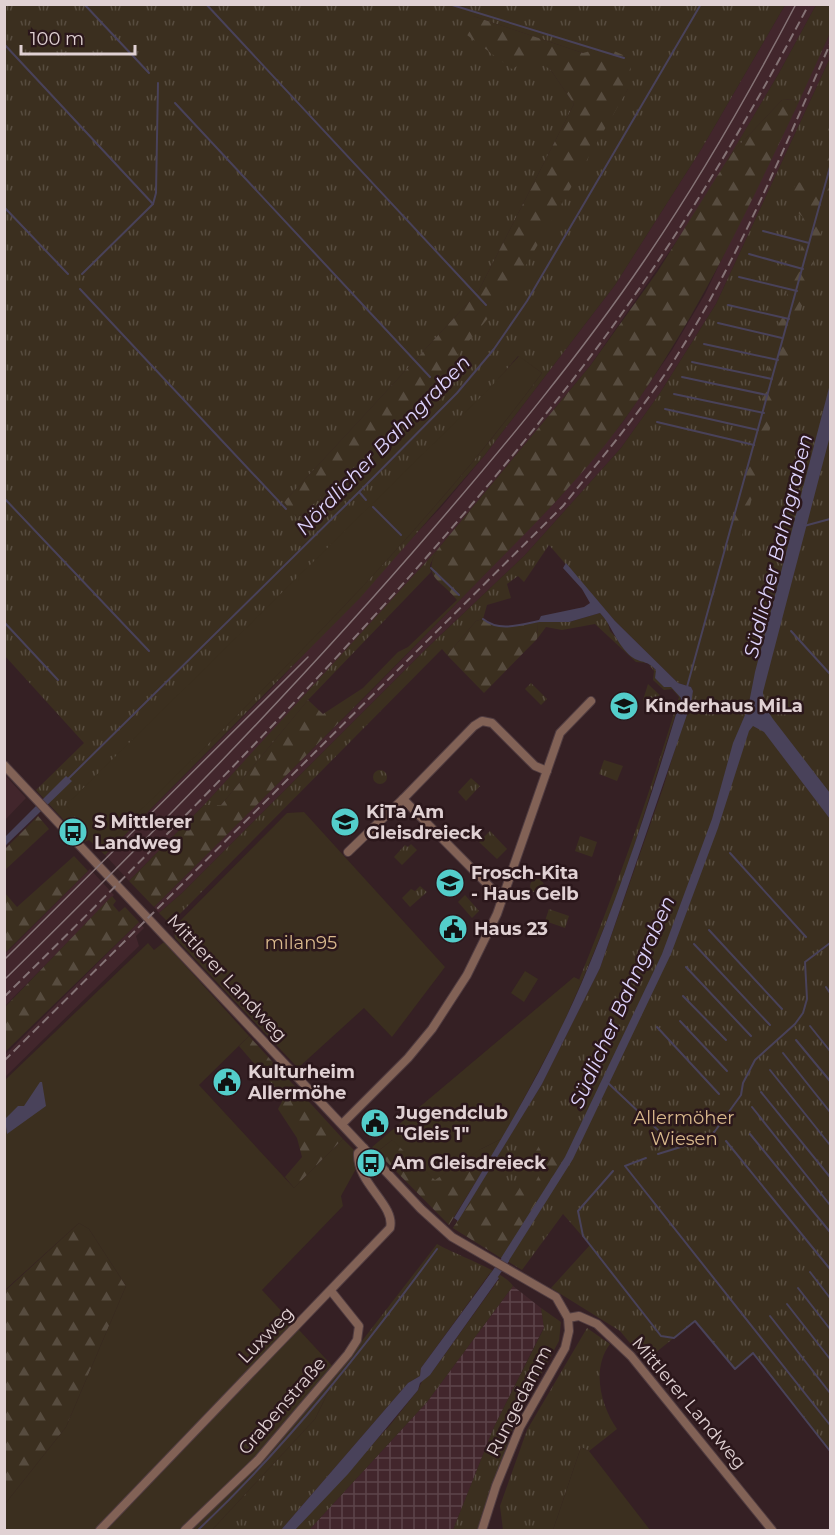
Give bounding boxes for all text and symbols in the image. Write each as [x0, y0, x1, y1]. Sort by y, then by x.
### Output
scale bar [21, 18, 135, 56]
text: 100 m [30, 28, 84, 50]
water label: Nördlicher Bahngraben [291, 350, 475, 540]
water label: Südlicher Bahngraben [739, 432, 817, 660]
school or university icon: Kinderhaus MiLa [608, 690, 640, 722]
place label: Kinderhaus MiLa [645, 695, 803, 717]
place label: KiTa Am Gleisdreieck [366, 801, 482, 844]
school or university icon: KiTa Am Gleisdreieck [329, 806, 361, 838]
place label: S Mittlerer Landweg [94, 811, 192, 854]
bus stop icon: S Mittlerer Landweg [57, 816, 89, 848]
place label: Frosch-Kita - Haus Gelb [471, 862, 579, 905]
school or university icon: Frosch-Kita - Haus Gelb [434, 867, 466, 899]
water label: Südlicher Bahngraben [564, 892, 680, 1112]
street label: Mittlerer Landweg [162, 910, 292, 1046]
public building icon: Haus 23 [437, 913, 469, 945]
place label: Haus 23 [474, 918, 548, 940]
park label: milan95 [265, 932, 337, 954]
place label: Kulturheim Allermöhe [247, 1061, 355, 1104]
public building icon: Kulturheim Allermöhe [211, 1066, 243, 1098]
place label: Jugendclub "Gleis 1" [395, 1102, 508, 1145]
public building icon: Jugendclub "Gleis 1" [359, 1107, 391, 1139]
park label: Allermöher Wiesen [633, 1107, 735, 1150]
bus stop icon: Am Gleisdreieck [355, 1147, 387, 1179]
place label: Am Gleisdreieck [391, 1152, 546, 1174]
street label: Luxweg [234, 1302, 298, 1368]
street label: Mittlerer Landweg [627, 1332, 751, 1474]
street label: Rungedamm [482, 1342, 556, 1460]
street label: Grabenstraße [234, 1353, 331, 1459]

